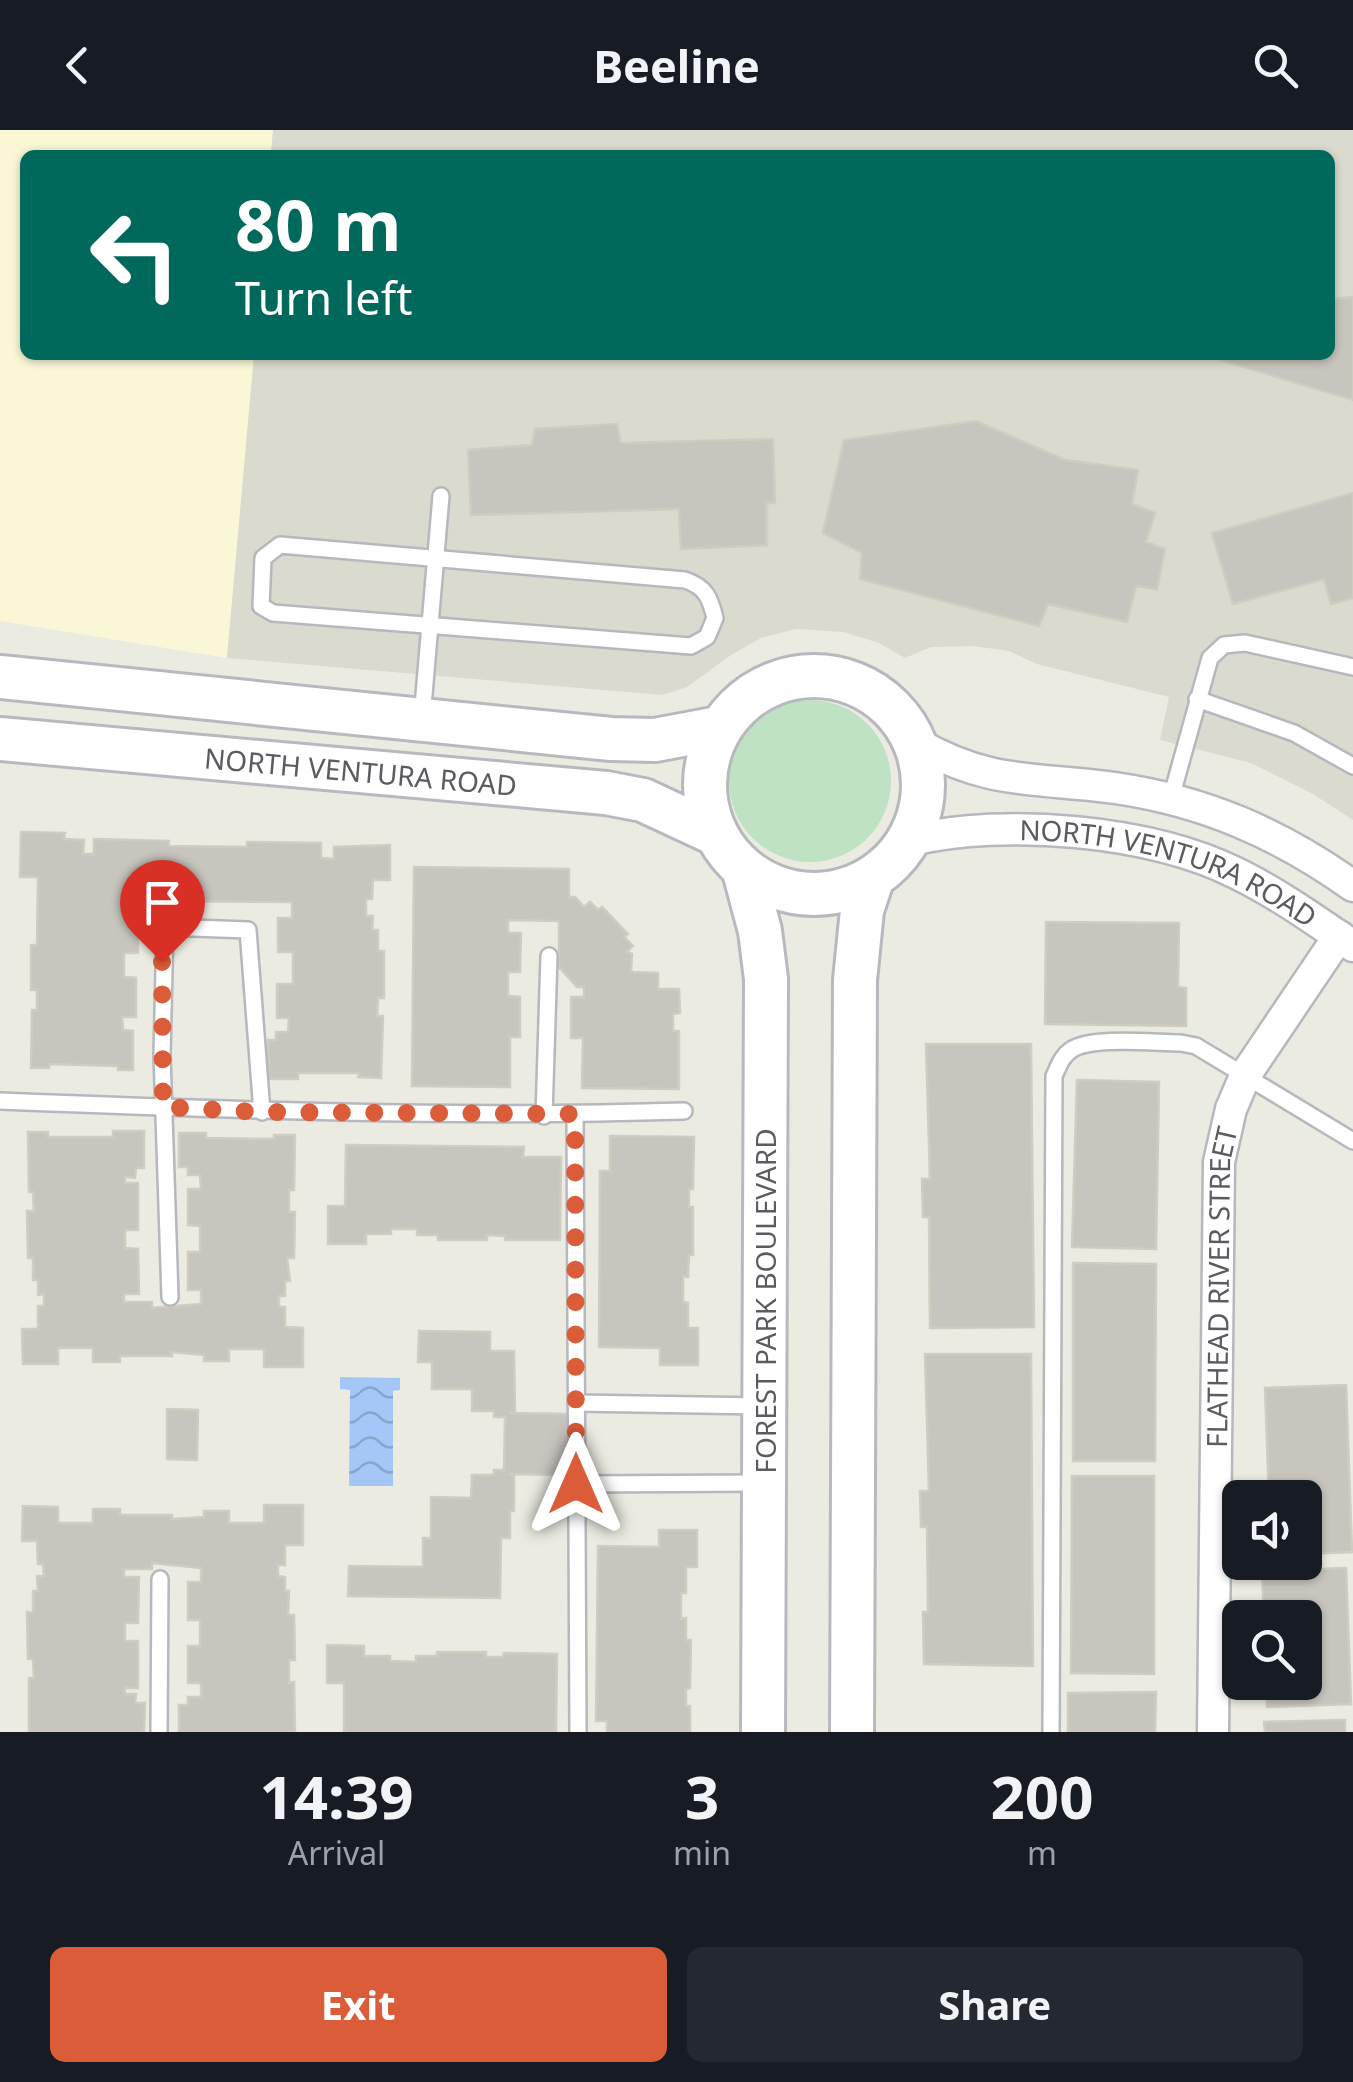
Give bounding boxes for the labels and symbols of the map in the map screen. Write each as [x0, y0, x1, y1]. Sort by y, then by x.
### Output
street label: NORTH VENTURA ROAD [203, 738, 518, 804]
street label: NORTH VENTURA ROAD [1019, 810, 1325, 935]
pin [120, 860, 205, 963]
street label: FLATHEAD RIVER STREET [1197, 1122, 1246, 1448]
street label: FOREST PARK BOULEVARD [746, 1128, 784, 1474]
position arrow [524, 1432, 628, 1536]

